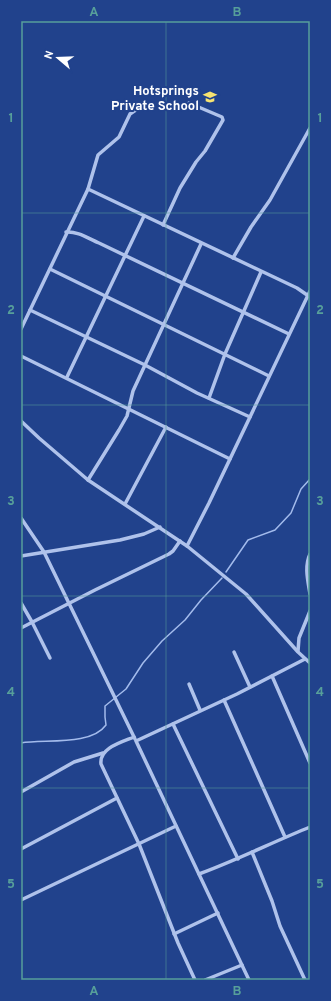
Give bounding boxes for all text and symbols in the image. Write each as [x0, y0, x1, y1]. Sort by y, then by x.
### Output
text: A [89, 5, 99, 21]
text: B [233, 5, 242, 21]
north arrow [38, 38, 78, 78]
text: N [42, 49, 57, 61]
place label: Hotsprings Private School [111, 84, 199, 115]
school or university icon: Hotsprings Private School [202, 89, 218, 105]
text: 1 [8, 111, 14, 127]
text: 1 [317, 111, 323, 127]
text: 2 [7, 303, 15, 319]
text: 2 [316, 303, 324, 319]
text: 3 [7, 494, 15, 510]
text: 3 [316, 494, 324, 510]
text: 4 [7, 685, 15, 701]
text: 4 [316, 685, 324, 701]
text: 5 [7, 877, 15, 893]
text: 5 [316, 877, 324, 893]
text: A [89, 984, 99, 1000]
text: B [233, 984, 242, 1000]

